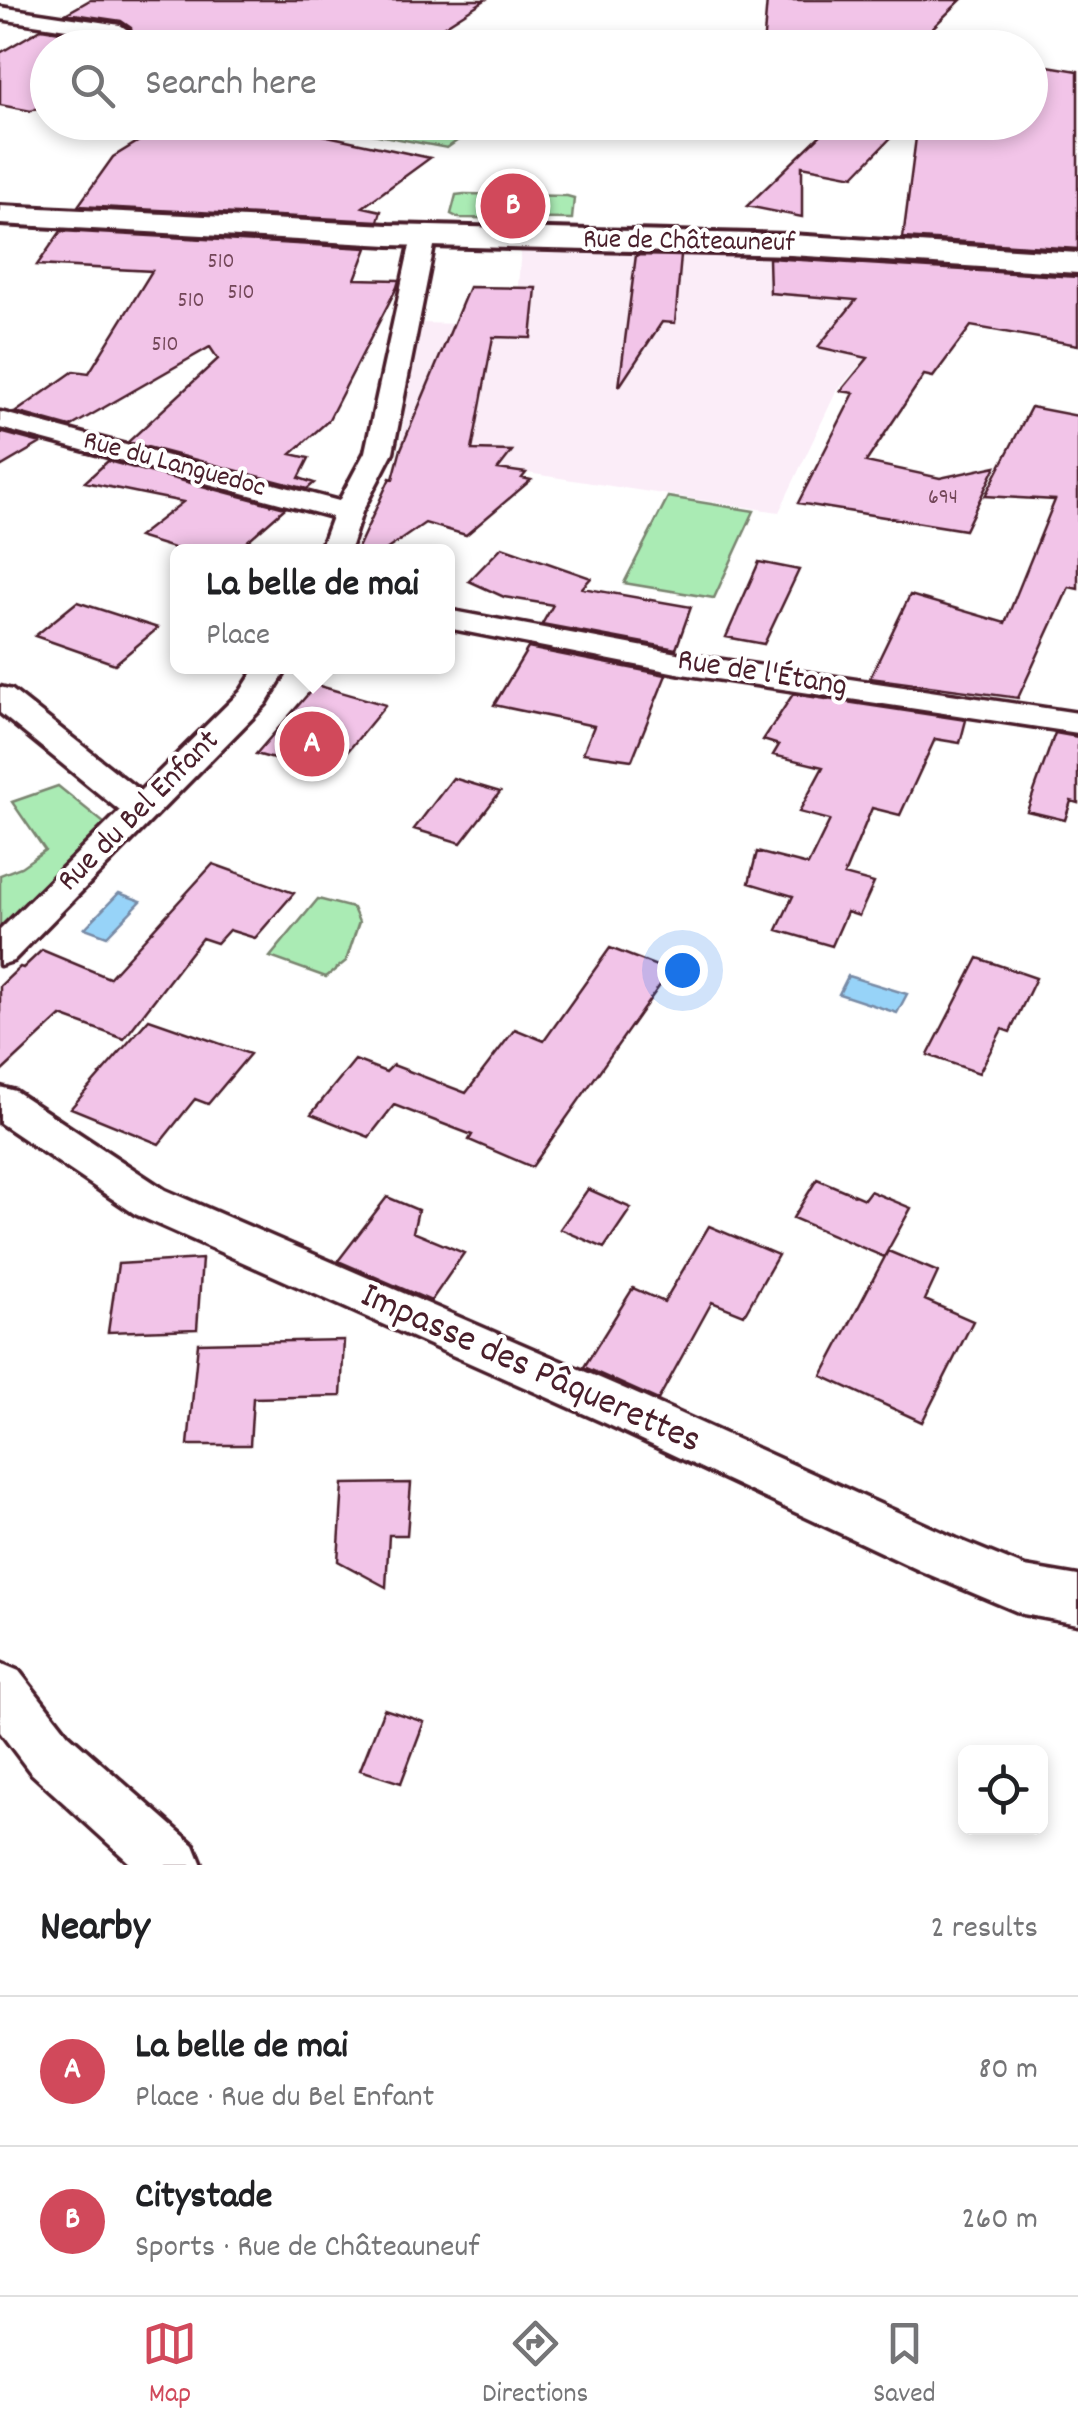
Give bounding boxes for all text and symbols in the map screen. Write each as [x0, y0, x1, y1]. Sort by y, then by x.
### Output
search box [30, 30, 1048, 140]
icon: search [65, 58, 120, 113]
text: Search here [145, 58, 317, 113]
pin: B [480, 168, 546, 244]
street label: Rue de Châteauneuf [583, 221, 796, 265]
house number: 510 [208, 247, 235, 278]
house number: 510 [228, 278, 255, 309]
house number: 510 [178, 286, 205, 317]
house number: 510 [152, 330, 179, 361]
street label: Rue du Languedoc [78, 422, 270, 510]
house number: 694 [928, 483, 958, 514]
popup [170, 544, 455, 674]
text: La belle de mai [206, 559, 419, 614]
text: Place [206, 614, 270, 660]
street label: Rue de l'Étang [674, 639, 850, 711]
pin: A [280, 706, 344, 782]
street label: Rue du Bel Enfant [48, 720, 232, 904]
your location [657, 945, 708, 996]
street label: Impasse des Pâquerettes [351, 1270, 709, 1470]
map controls [958, 1745, 1048, 1835]
button: locate [958, 1745, 1048, 1835]
text: Nearby [40, 1900, 150, 1960]
text: 2 results [931, 1907, 1038, 1953]
text: La belle de mai [135, 2021, 348, 2076]
text: A [64, 2048, 81, 2094]
text: 80 m [978, 2048, 1038, 2094]
text: Place · Rue du Bel Enfant [135, 2076, 434, 2122]
text: Citystade [135, 2171, 273, 2226]
text: B [65, 2198, 80, 2244]
text: 260 m [962, 2198, 1038, 2244]
text: Sports · Rue de Châteauneuf [135, 2226, 479, 2272]
tab: Map [142, 2316, 197, 2416]
tab: Directions [482, 2316, 588, 2416]
tab: Saved [873, 2316, 936, 2416]

